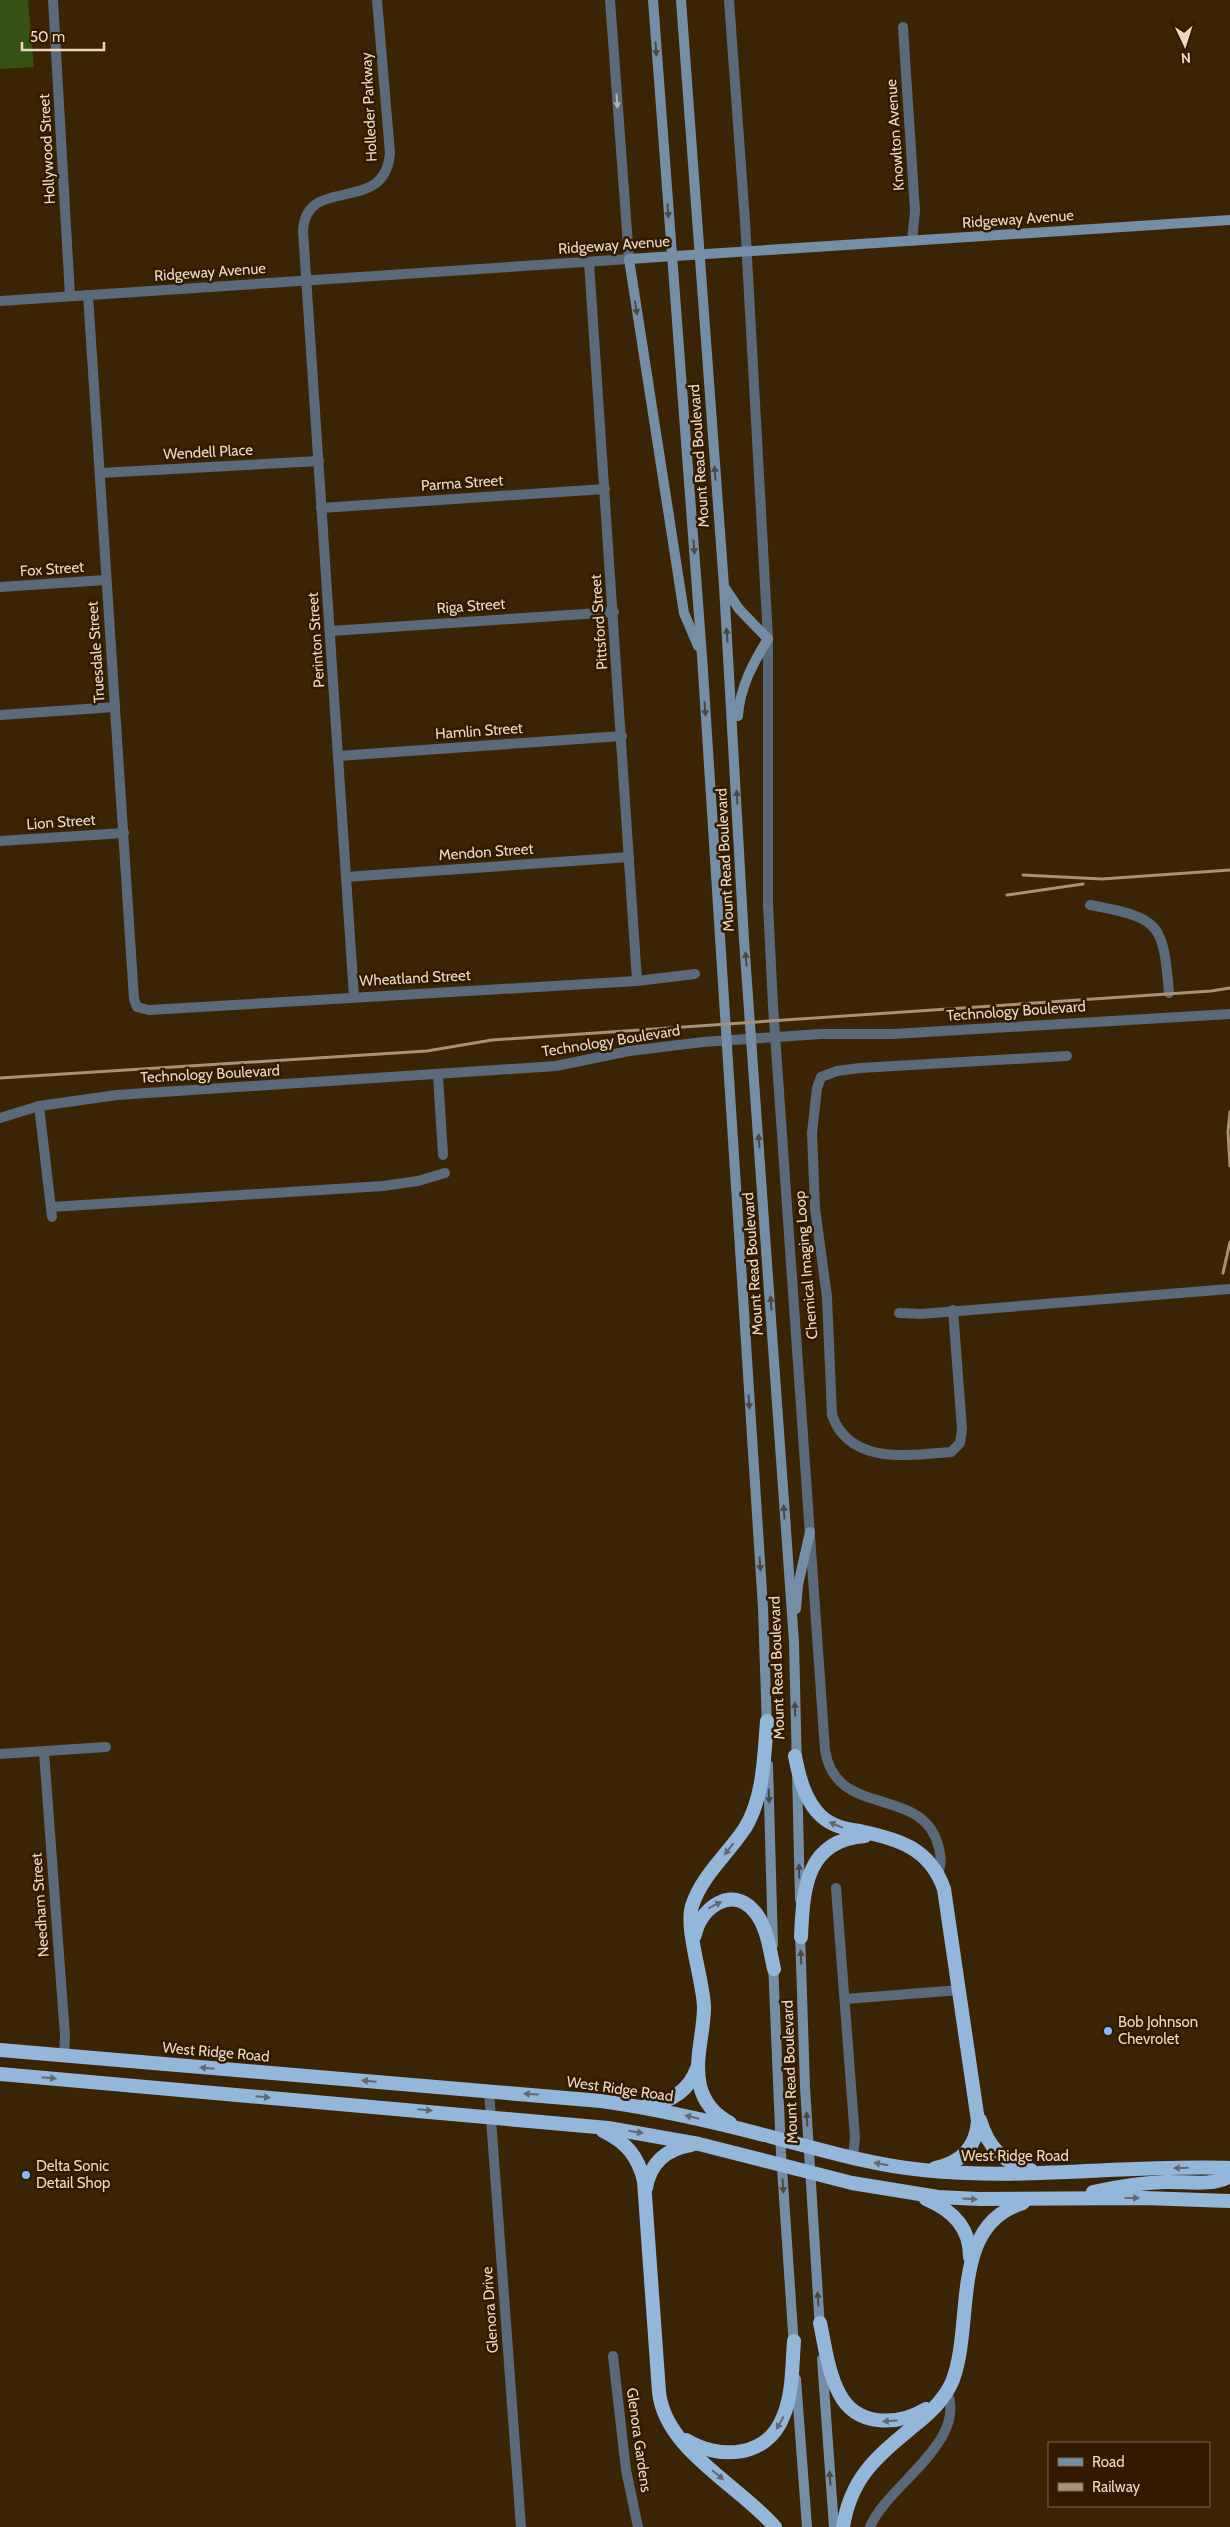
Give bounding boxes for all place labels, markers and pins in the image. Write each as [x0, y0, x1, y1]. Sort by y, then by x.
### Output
place label: Bob Johnson Chevrolet [1118, 2013, 1198, 2048]
marker: Bob Johnson Chevrolet [1102, 2025, 1114, 2037]
place label: Delta Sonic Detail Shop [36, 2157, 110, 2192]
marker: Delta Sonic Detail Shop [20, 2169, 32, 2181]

